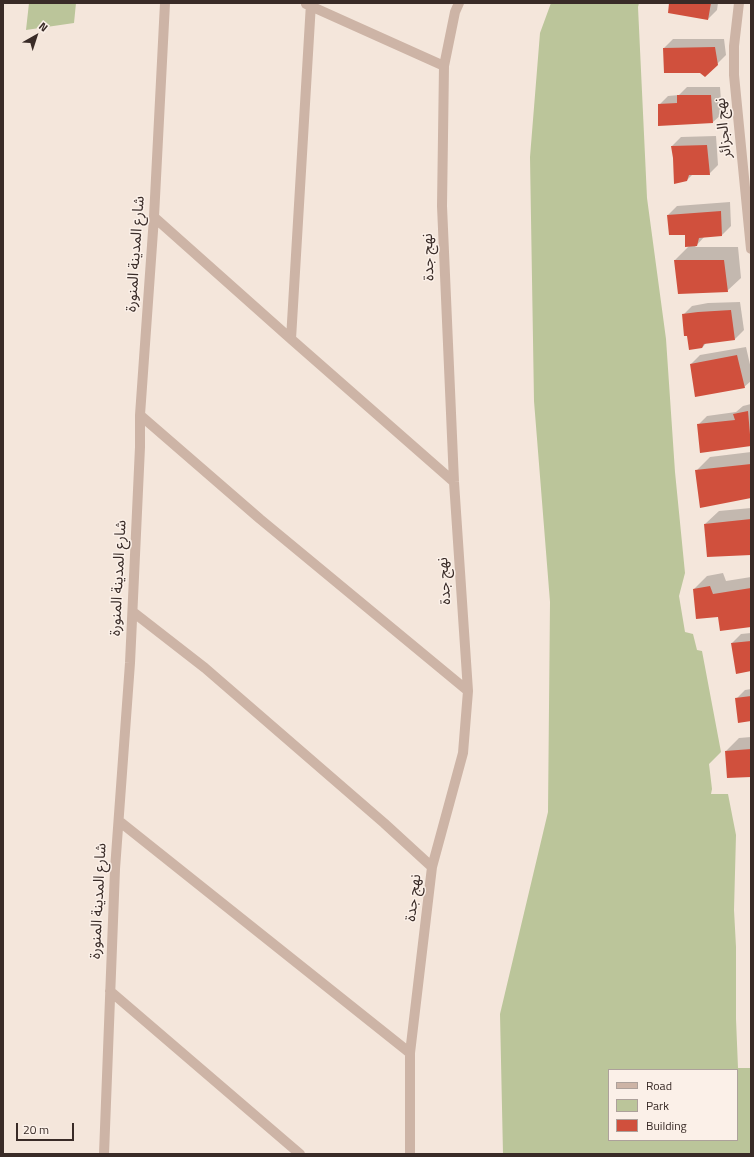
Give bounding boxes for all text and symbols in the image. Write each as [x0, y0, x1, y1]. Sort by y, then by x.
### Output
north arrow [16, 16, 56, 56]
text: N [36, 18, 52, 35]
street label: نهج الجزائر [712, 97, 736, 159]
street label: شارع المدينة المنورة [123, 195, 149, 313]
street label: نهج جدة [419, 233, 439, 281]
street label: شارع المدينة المنورة [107, 519, 131, 637]
street label: نهج جدة [434, 557, 456, 605]
street label: شارع المدينة المنورة [87, 842, 111, 960]
street label: نهج جدة [402, 873, 426, 923]
legend [608, 1069, 738, 1141]
text: Road [646, 1076, 672, 1095]
text: Park [646, 1096, 669, 1115]
scale bar [18, 1115, 76, 1141]
text: Building [646, 1116, 687, 1135]
text: 20 m [23, 1120, 49, 1139]

